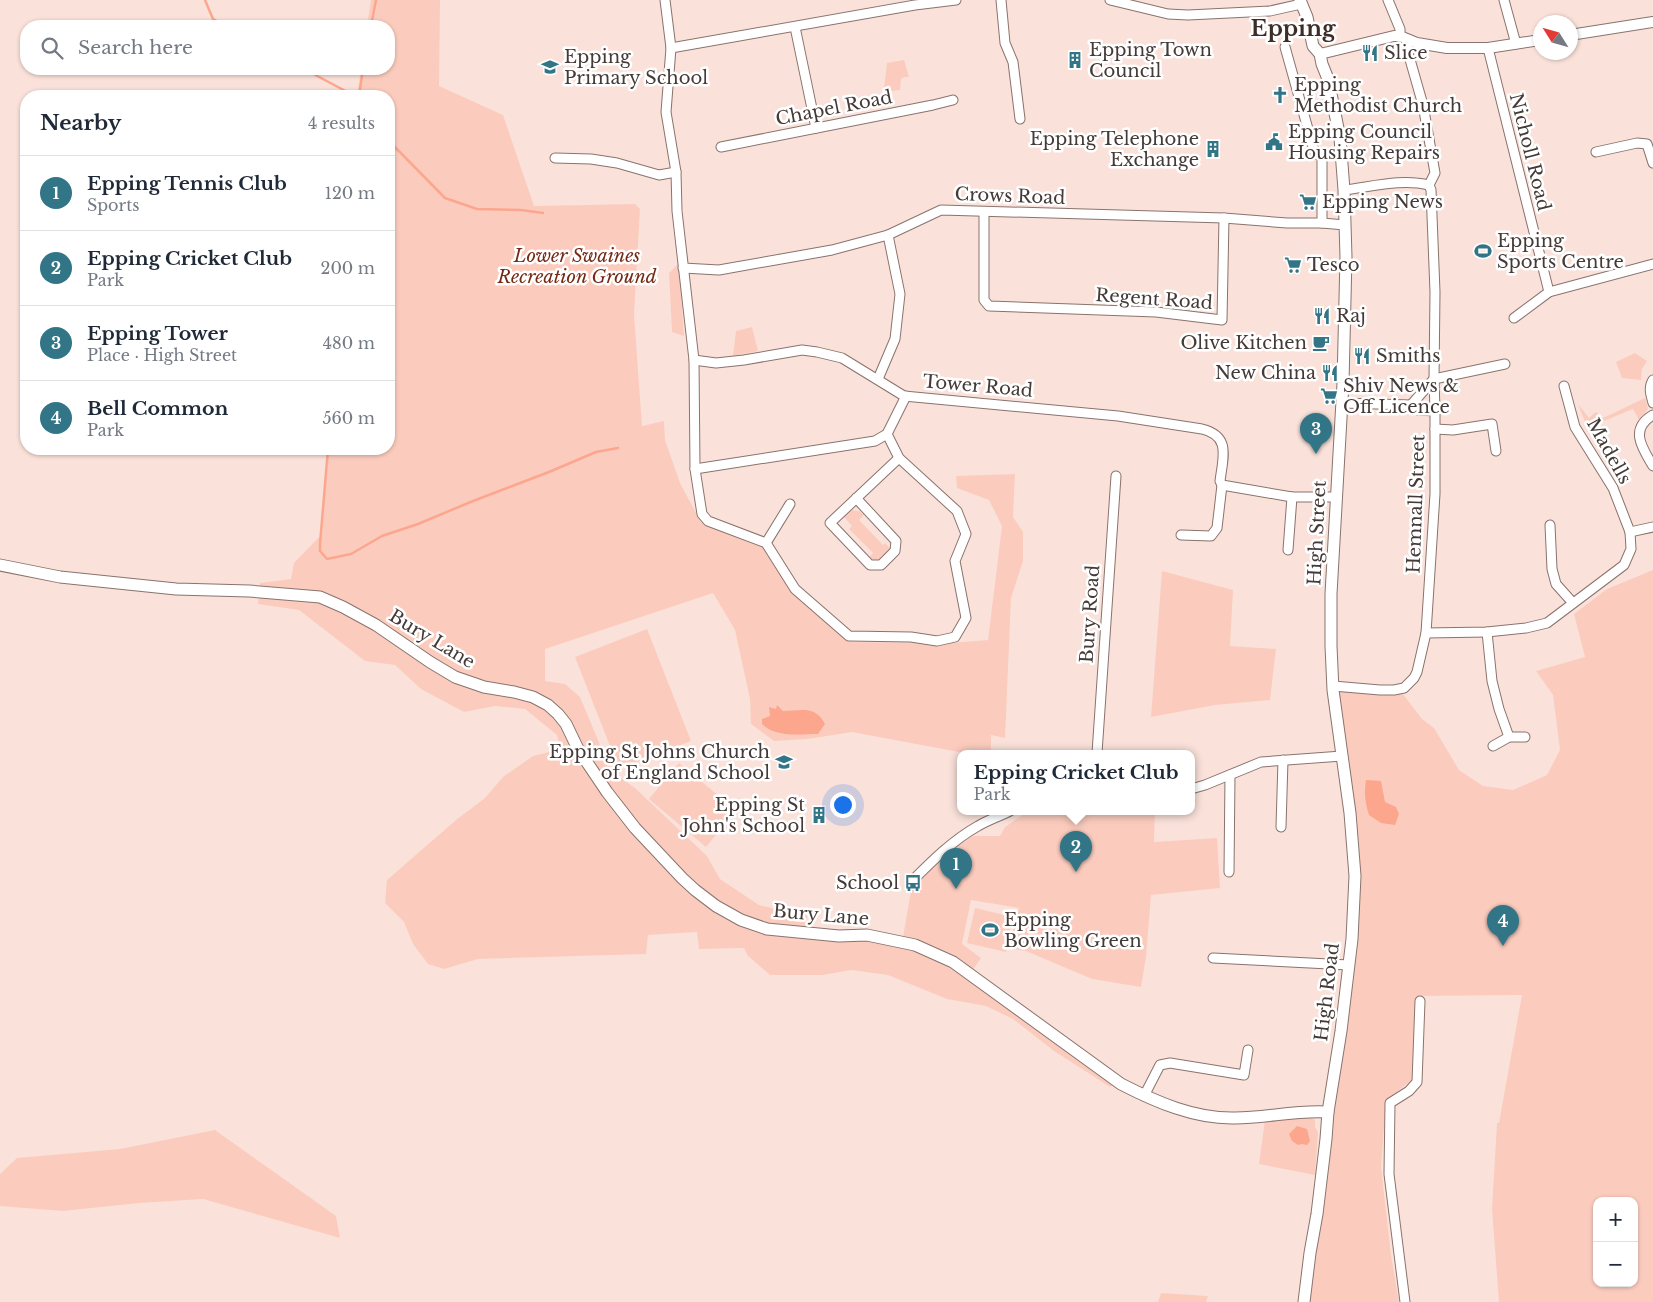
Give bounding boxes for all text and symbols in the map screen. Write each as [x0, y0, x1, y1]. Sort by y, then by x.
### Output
district label: Epping [1251, 15, 1336, 42]
north arrow [1533, 15, 1578, 60]
search box [20, 20, 395, 75]
icon: search [38, 34, 66, 62]
text: Search here [78, 36, 193, 59]
place label: Epping Town Council [1089, 39, 1212, 82]
place label: Slice [1384, 42, 1428, 64]
restaurant icon: Slice [1360, 43, 1380, 63]
place label: Epping Primary School [564, 46, 708, 89]
building icon: Epping Town Council [1065, 50, 1085, 70]
school or university icon: Epping Primary School [540, 57, 560, 77]
place label: Epping Methodist Church [1294, 74, 1462, 117]
church icon: Epping Methodist Church [1270, 85, 1290, 105]
street label: Chapel Road [774, 86, 894, 130]
street label: Nicholl Road [1505, 91, 1555, 213]
text: Nearby [40, 110, 121, 136]
text: 4 results [308, 113, 375, 133]
place label: Epping Council Housing Repairs [1288, 121, 1440, 164]
place label: Epping Telephone Exchange [1030, 128, 1199, 171]
public building icon: Epping Council Housing Repairs [1264, 132, 1284, 152]
building icon: Epping Telephone Exchange [1203, 139, 1223, 159]
text: Epping Tennis Club [87, 172, 287, 195]
text: 1 [53, 183, 59, 203]
text: 120 m [325, 183, 375, 203]
street label: Crows Road [954, 183, 1066, 209]
place label: Epping News [1322, 191, 1443, 213]
supermarket icon: Epping News [1298, 192, 1318, 212]
text: Sports [87, 195, 140, 215]
place label: Epping Sports Centre [1497, 230, 1624, 273]
sports icon: Epping Sports Centre [1473, 241, 1493, 261]
park label: Lower Swaines Recreation Ground [497, 245, 657, 288]
text: Epping Cricket Club [87, 247, 292, 270]
place label: Tesco [1307, 254, 1359, 276]
supermarket icon: Tesco [1283, 255, 1303, 275]
text: 2 [51, 258, 61, 278]
text: 200 m [321, 258, 375, 278]
text: Park [87, 270, 124, 290]
street label: Regent Road [1095, 284, 1213, 314]
place label: Raj [1336, 305, 1366, 327]
restaurant icon: Raj [1312, 306, 1332, 326]
text: Epping Tower [87, 322, 228, 345]
place label: Olive Kitchen [1181, 332, 1307, 354]
text: 3 [51, 333, 61, 353]
text: 480 m [323, 333, 375, 353]
cafe icon: Olive Kitchen [1311, 333, 1331, 353]
text: Place · High Street [87, 345, 237, 365]
place label: Smiths [1376, 345, 1440, 367]
restaurant icon: Smiths [1352, 346, 1372, 366]
place label: New China [1215, 362, 1316, 384]
restaurant icon: New China [1320, 363, 1340, 383]
street label: Tower Road [922, 370, 1034, 402]
place label: Shiv News & Off Licence [1343, 375, 1459, 418]
supermarket icon: Shiv News & Off Licence [1319, 386, 1339, 406]
text: Bell Common [87, 397, 228, 420]
text: 4 [51, 408, 61, 428]
text: 560 m [322, 408, 375, 428]
pin: 3 [1300, 413, 1332, 454]
street label: Madells [1582, 414, 1636, 488]
text: Park [87, 420, 124, 440]
street label: Hemnall Street [1403, 434, 1429, 574]
street label: High Street [1303, 480, 1331, 586]
street label: Bury Road [1076, 564, 1104, 664]
street label: Bury Lane [385, 605, 479, 673]
place label: Epping St Johns Church of England School [549, 741, 770, 784]
popup [957, 750, 1195, 815]
school or university icon: Epping St Johns Church of England School [774, 752, 794, 772]
text: Epping Cricket Club [974, 761, 1178, 784]
text: Park [974, 784, 1011, 804]
your location [830, 792, 856, 818]
place label: Epping St John's School [680, 794, 805, 837]
building icon: Epping St John's School [809, 805, 829, 825]
pin: 2 [1060, 831, 1092, 872]
pin: 1 [940, 848, 972, 889]
place label: School [836, 872, 899, 894]
bus stop icon: School [903, 873, 923, 893]
street label: Bury Lane [772, 900, 870, 930]
pin: 4 [1487, 905, 1519, 946]
place label: Epping Bowling Green [1004, 909, 1142, 952]
sports icon: Epping Bowling Green [980, 920, 1000, 940]
street label: High Road [1310, 942, 1344, 1042]
map controls [1593, 1197, 1638, 1287]
button: + [1593, 1197, 1638, 1242]
button: − [1593, 1242, 1638, 1287]

